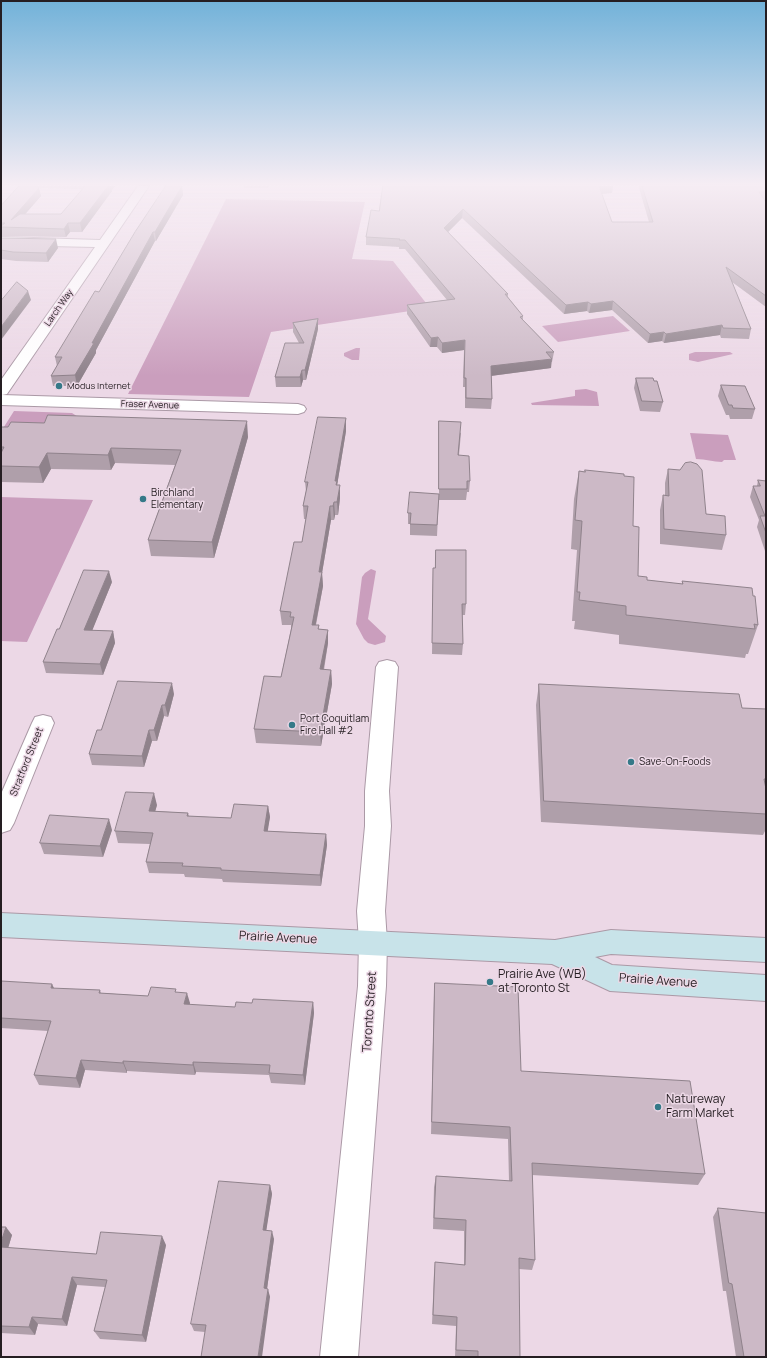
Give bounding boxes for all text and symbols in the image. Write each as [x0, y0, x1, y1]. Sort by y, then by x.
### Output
street label: Larch Way [42, 288, 76, 328]
marker: Modus Internet [54, 381, 64, 391]
place label: Modus Internet [67, 381, 131, 391]
street label: Fraser Avenue [121, 399, 179, 411]
place label: Birchland Elementary [151, 487, 203, 510]
marker: Birchland Elementary [138, 494, 148, 504]
place label: Port Coquitlam Fire Hall #2 [300, 713, 369, 736]
marker: Port Coquitlam Fire Hall #2 [287, 720, 297, 730]
street label: Stratford Street [8, 726, 46, 798]
place label: Save-On-Foods [639, 756, 711, 768]
marker: Save-On-Foods [626, 757, 636, 767]
street label: Prairie Avenue [238, 929, 318, 947]
place label: Prairie Ave (WB) at Toronto St [498, 968, 587, 996]
street label: Toronto Street [360, 971, 380, 1053]
street label: Prairie Avenue [618, 971, 698, 991]
marker: Prairie Ave (WB) at Toronto St [485, 977, 495, 987]
place label: Natureway Farm Market [666, 1093, 734, 1121]
marker: Natureway Farm Market [653, 1102, 663, 1112]

